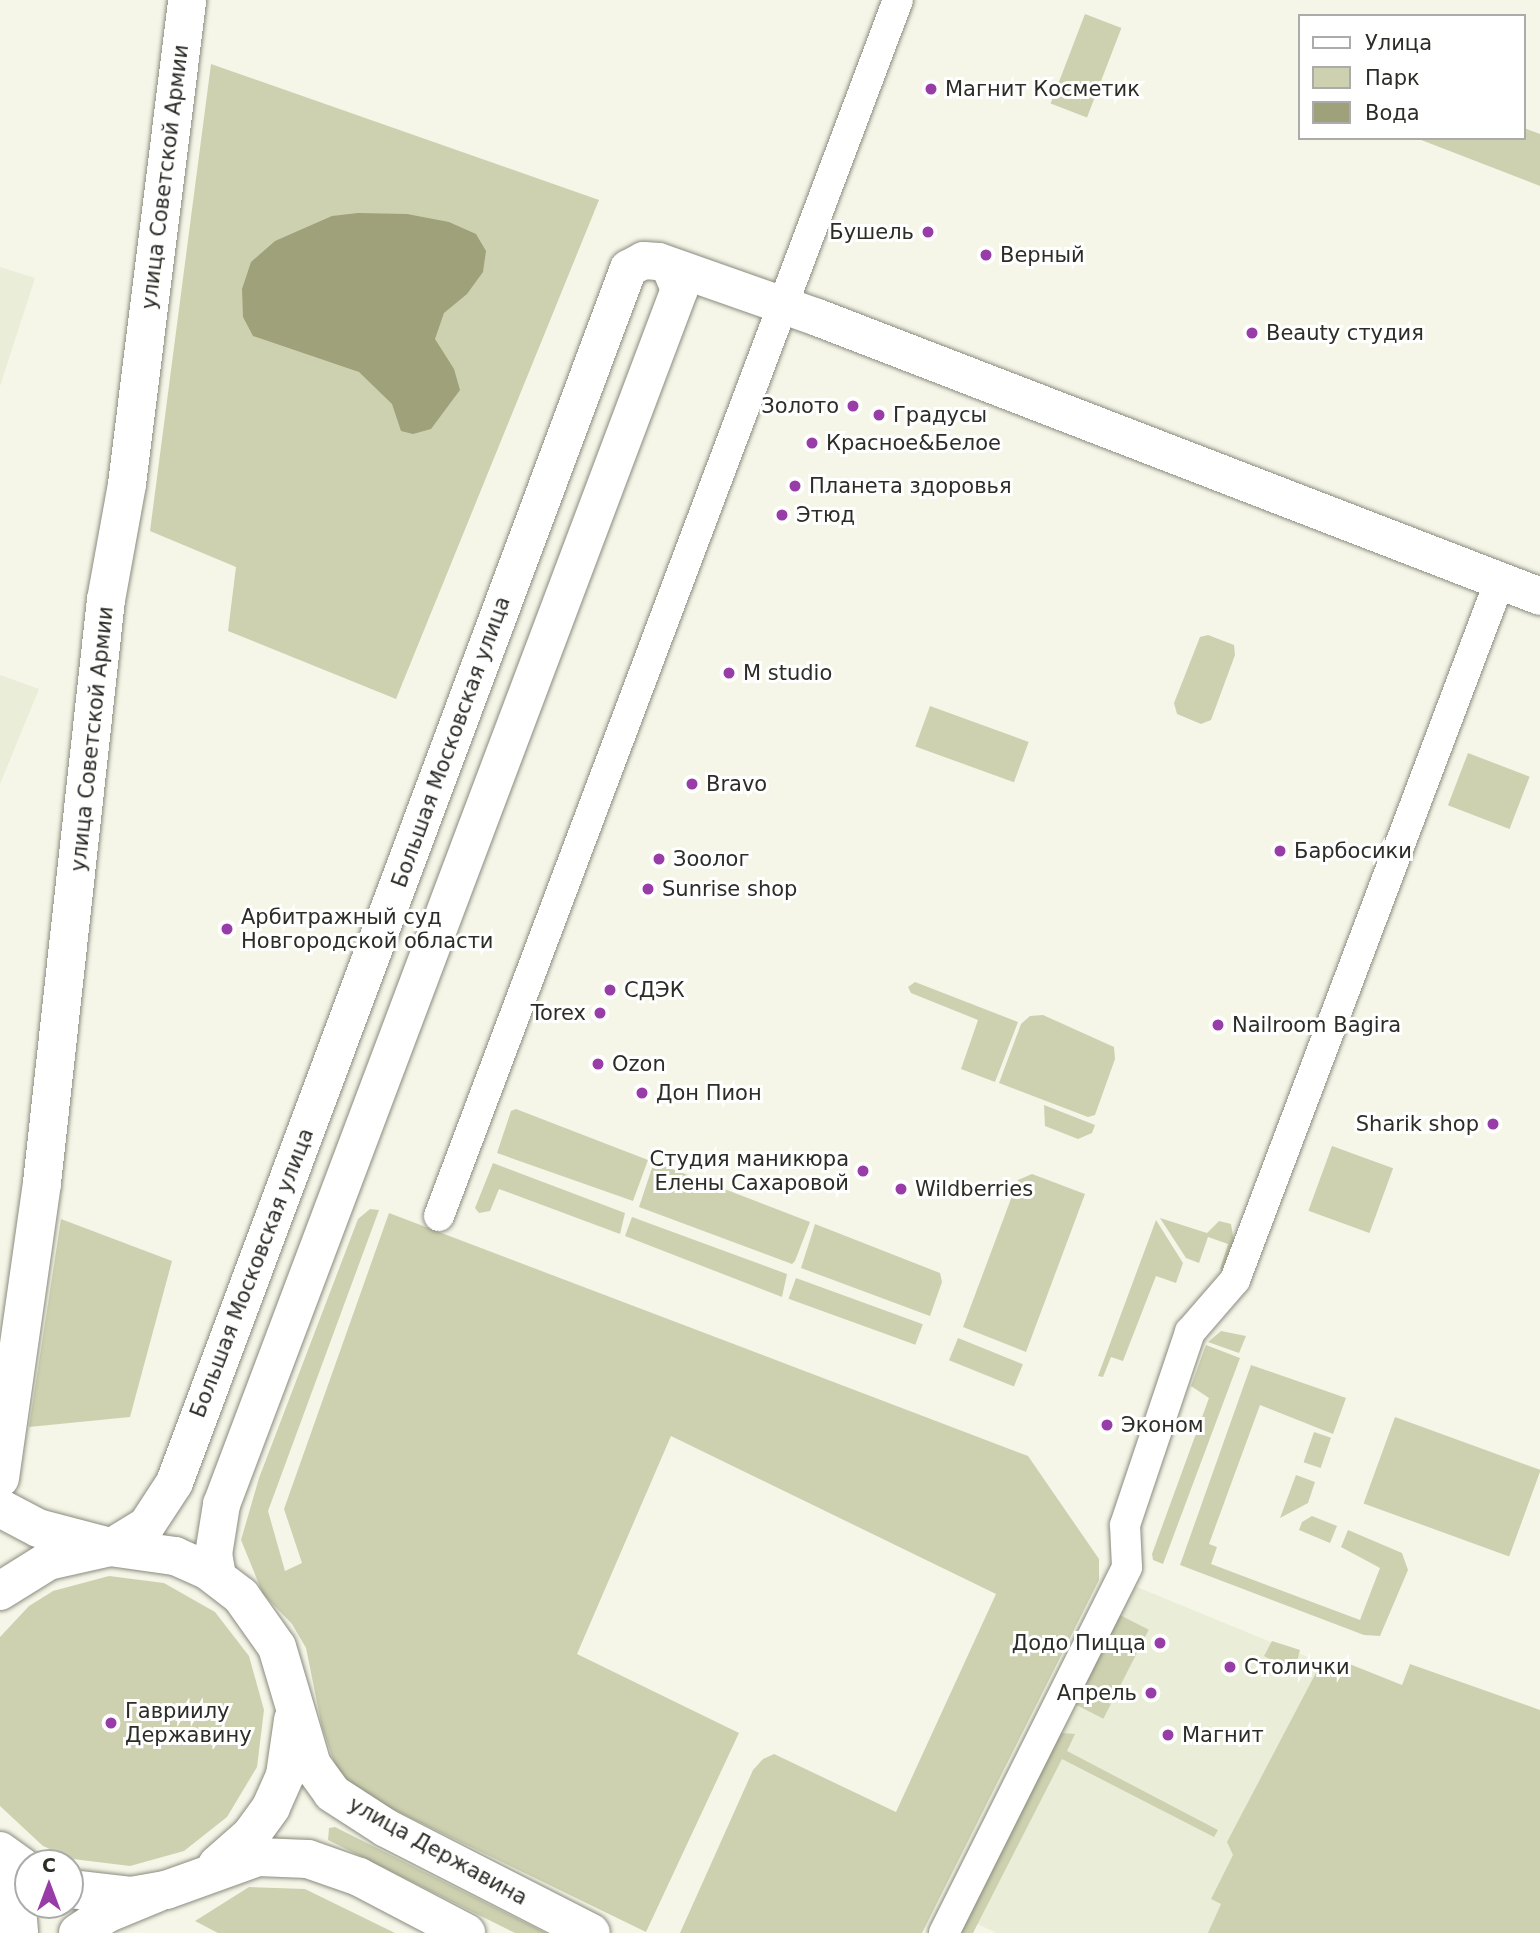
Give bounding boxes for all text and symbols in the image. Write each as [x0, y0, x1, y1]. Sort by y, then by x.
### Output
legend [1298, 14, 1526, 140]
text: Улица [1365, 31, 1432, 55]
street label: улица Советской Армии [136, 43, 194, 311]
text: Парк [1365, 66, 1420, 90]
place label: Магнит Косметик [945, 76, 1140, 102]
marker: Магнит Косметик [923, 81, 939, 97]
text: Вода [1365, 101, 1420, 125]
place label: Бушель [829, 219, 914, 245]
marker: Бушель [920, 224, 936, 240]
place label: Верный [1000, 242, 1085, 268]
marker: Верный [978, 247, 994, 263]
place label: Beauty студия [1266, 320, 1424, 346]
marker: Beauty студия [1244, 325, 1260, 341]
place label: Золото [761, 393, 839, 419]
marker: Золото [845, 398, 861, 414]
place label: Градусы [893, 402, 987, 428]
marker: Градусы [871, 407, 887, 423]
place label: Красное&Белое [826, 430, 1001, 456]
marker: Красное&Белое [804, 435, 820, 451]
place label: Планета здоровья [809, 473, 1012, 499]
marker: Планета здоровья [787, 478, 803, 494]
place label: Этюд [796, 502, 855, 528]
marker: Этюд [774, 507, 790, 523]
street label: Большая Московская улица [386, 593, 516, 891]
street label: улица Советской Армии [66, 605, 118, 873]
place label: M studio [743, 660, 832, 686]
marker: M studio [721, 665, 737, 681]
place label: Bravo [706, 771, 767, 797]
marker: Bravo [684, 776, 700, 792]
place label: Барбосики [1294, 838, 1412, 864]
marker: Барбосики [1272, 843, 1288, 859]
place label: Зоолог [673, 846, 749, 872]
marker: Зоолог [651, 851, 667, 867]
place label: Sunrise shop [662, 876, 797, 902]
marker: Sunrise shop [640, 881, 656, 897]
place label: Арбитражный суд Новгородской области [241, 904, 494, 954]
marker: Арбитражный суд Новгородской области [219, 921, 235, 937]
place label: СДЭК [624, 977, 685, 1003]
marker: СДЭК [602, 982, 618, 998]
place label: Torex [531, 1000, 586, 1026]
marker: Torex [592, 1005, 608, 1021]
place label: Nailroom Bagira [1232, 1012, 1401, 1038]
marker: Nailroom Bagira [1210, 1017, 1226, 1033]
place label: Ozon [612, 1051, 666, 1077]
marker: Ozon [590, 1056, 606, 1072]
place label: Дон Пион [656, 1080, 762, 1106]
marker: Дон Пион [634, 1085, 650, 1101]
place label: Sharik shop [1356, 1111, 1479, 1137]
marker: Sharik shop [1485, 1116, 1501, 1132]
street label: Большая Московская улица [185, 1125, 319, 1421]
place label: Студия маникюра Елены Сахаровой [650, 1146, 849, 1196]
marker: Студия маникюра Елены Сахаровой [855, 1163, 871, 1179]
place label: Wildberries [915, 1176, 1033, 1202]
marker: Wildberries [893, 1181, 909, 1197]
place label: Эконом [1121, 1412, 1204, 1438]
marker: Эконом [1099, 1417, 1115, 1433]
place label: Додо Пицца [1012, 1630, 1146, 1656]
marker: Додо Пицца [1152, 1635, 1168, 1651]
place label: Столички [1244, 1654, 1350, 1680]
marker: Столички [1222, 1659, 1238, 1675]
place label: Апрель [1057, 1680, 1137, 1706]
marker: Апрель [1143, 1685, 1159, 1701]
place label: Гавриилу Державину [125, 1698, 252, 1748]
marker: Гавриилу Державину [103, 1715, 119, 1731]
place label: Магнит [1182, 1722, 1264, 1748]
marker: Магнит [1160, 1727, 1176, 1743]
street label: улица Державина [344, 1791, 532, 1911]
north arrow [14, 1849, 84, 1919]
text: С [42, 1854, 56, 1876]

